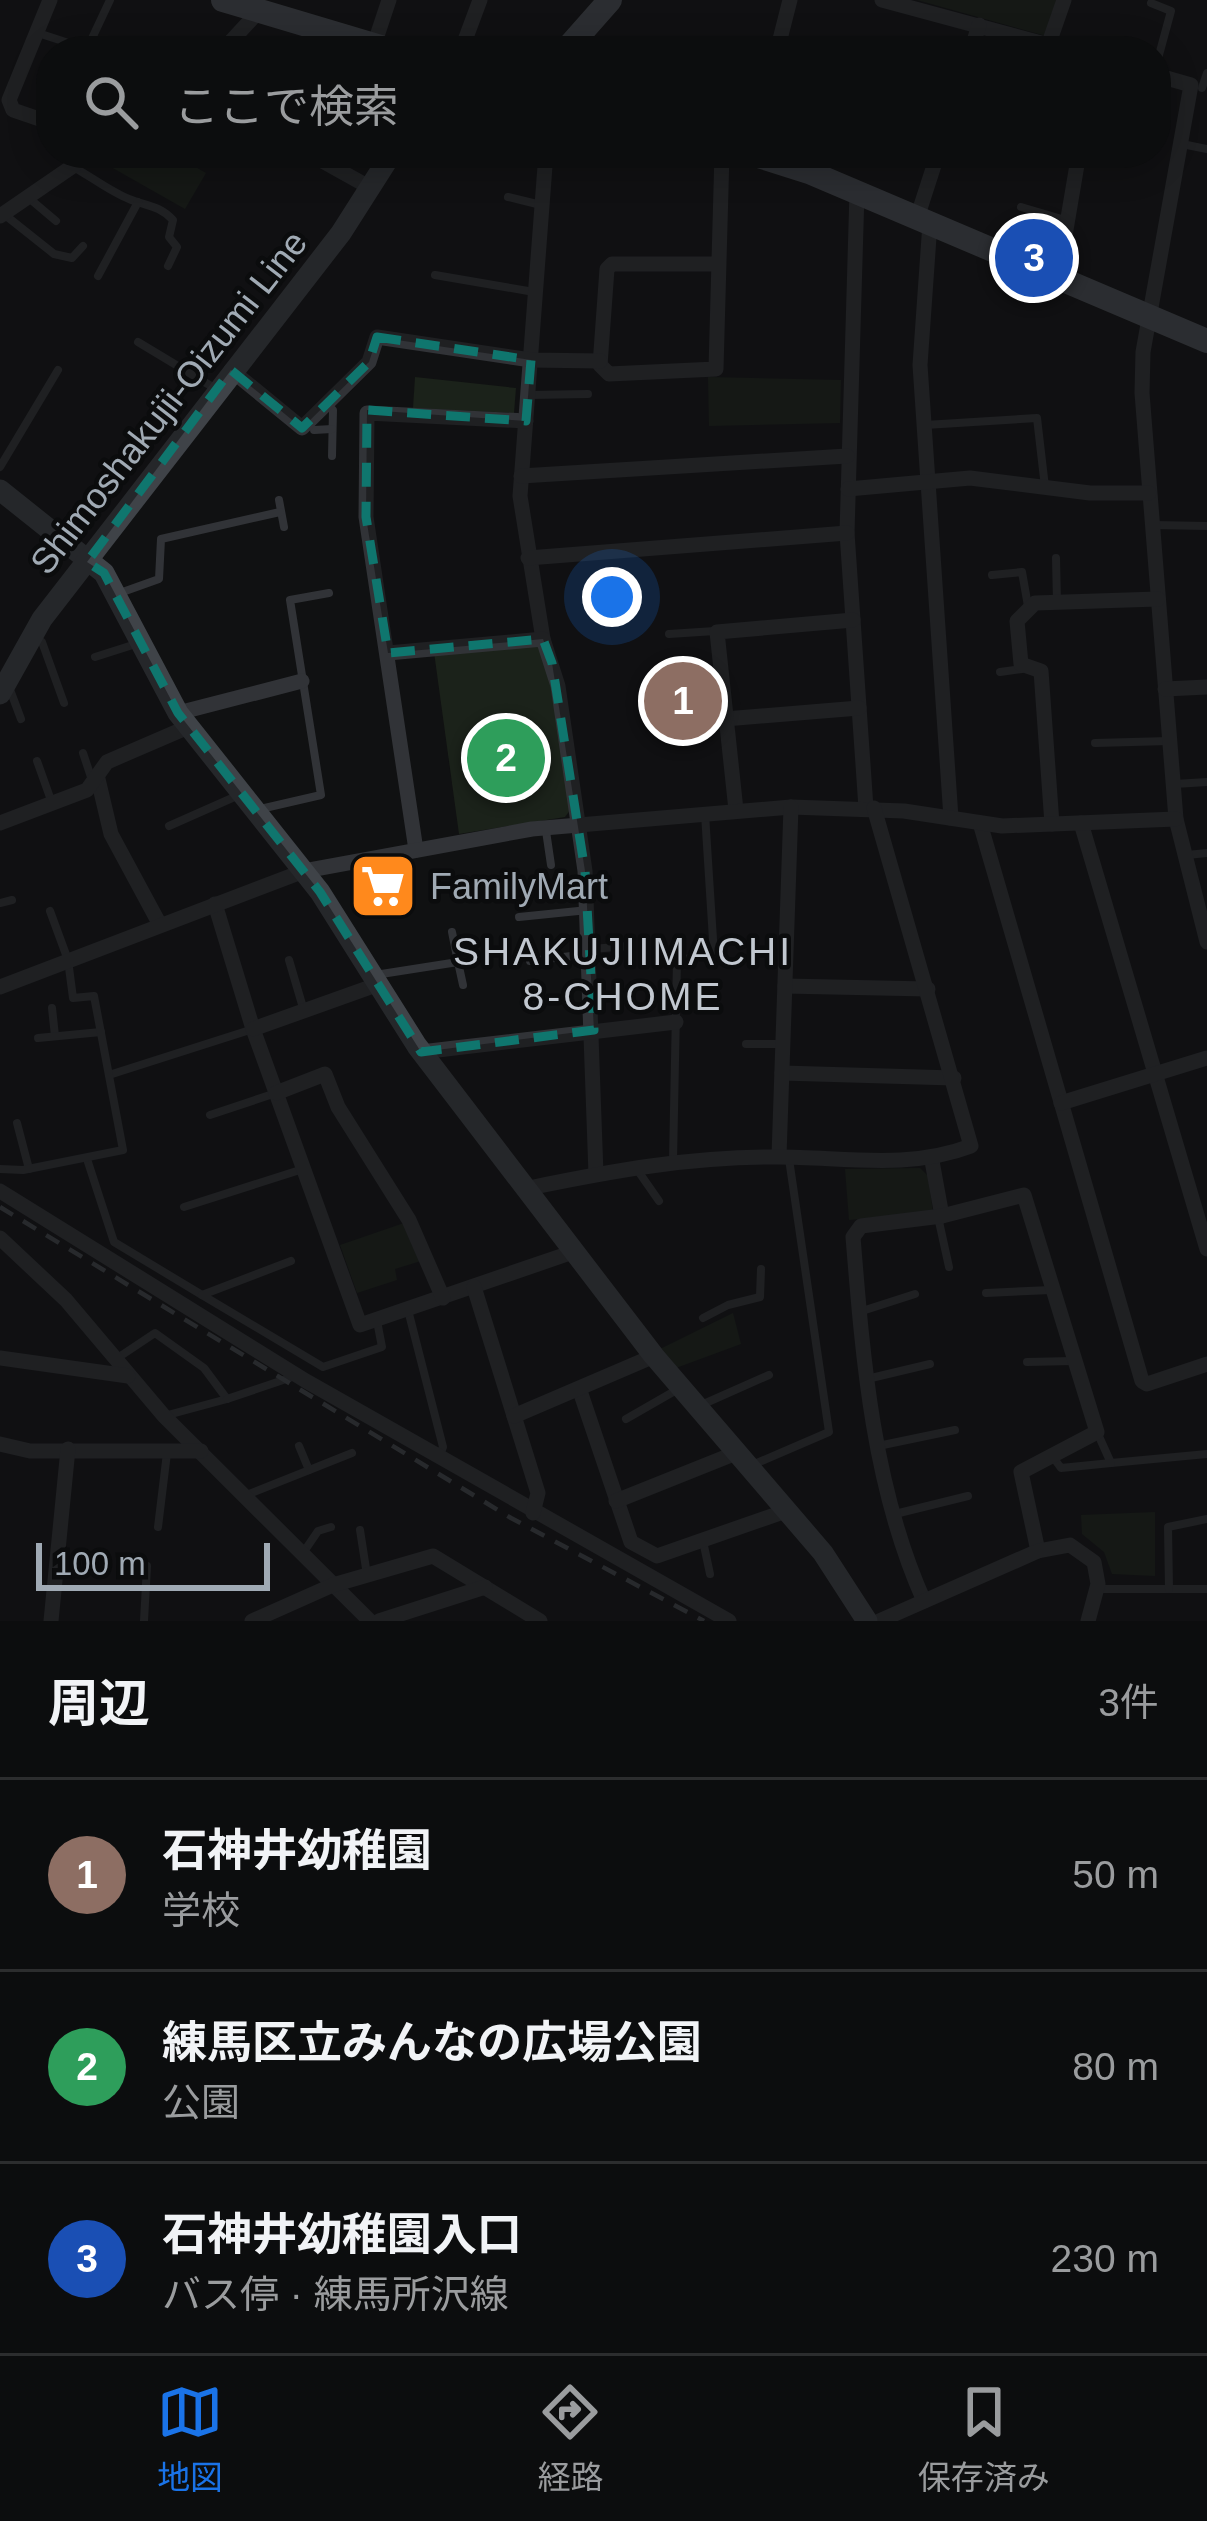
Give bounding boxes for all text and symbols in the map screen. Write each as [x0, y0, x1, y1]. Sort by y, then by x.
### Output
search box [36, 36, 1171, 168]
icon: search [78, 69, 144, 135]
text: ここで検索 [174, 81, 399, 132]
pin: 3 [995, 213, 1073, 303]
street label: Shimoshakujii-Oizumi Line [22, 223, 315, 582]
your location [582, 567, 642, 627]
pin: 1 [644, 656, 722, 746]
pin: 2 [467, 713, 545, 803]
supermarket icon: FamilyMart [348, 851, 418, 921]
place label: FamilyMart [430, 866, 608, 907]
district label: SHAKUJIIMACHI 8-CHOME [453, 930, 793, 1018]
scale bar [36, 1537, 270, 1590]
text: 100 m [54, 1545, 146, 1582]
text: 周辺 [48, 1675, 150, 1732]
text: 3件 [1098, 1681, 1159, 1724]
text: 石神井幼稚園 [162, 1825, 432, 1876]
text: 1 [76, 1853, 98, 1896]
text: 50 m [1072, 1853, 1159, 1896]
text: 学校 [162, 1889, 240, 1932]
text: 練馬区立みんなの広場公園 [162, 2017, 702, 2068]
text: 2 [76, 2045, 98, 2088]
text: 80 m [1072, 2045, 1159, 2088]
text: 公園 [162, 2081, 240, 2124]
text: 石神井幼稚園入口 [162, 2209, 522, 2260]
text: 3 [76, 2237, 98, 2280]
text: 230 m [1051, 2237, 1159, 2280]
text: バス停 · 練馬所沢線 [162, 2273, 509, 2316]
tab: 地図 [157, 2379, 223, 2499]
tab: 経路 [537, 2379, 603, 2499]
tab: 保存済み [918, 2379, 1050, 2499]

